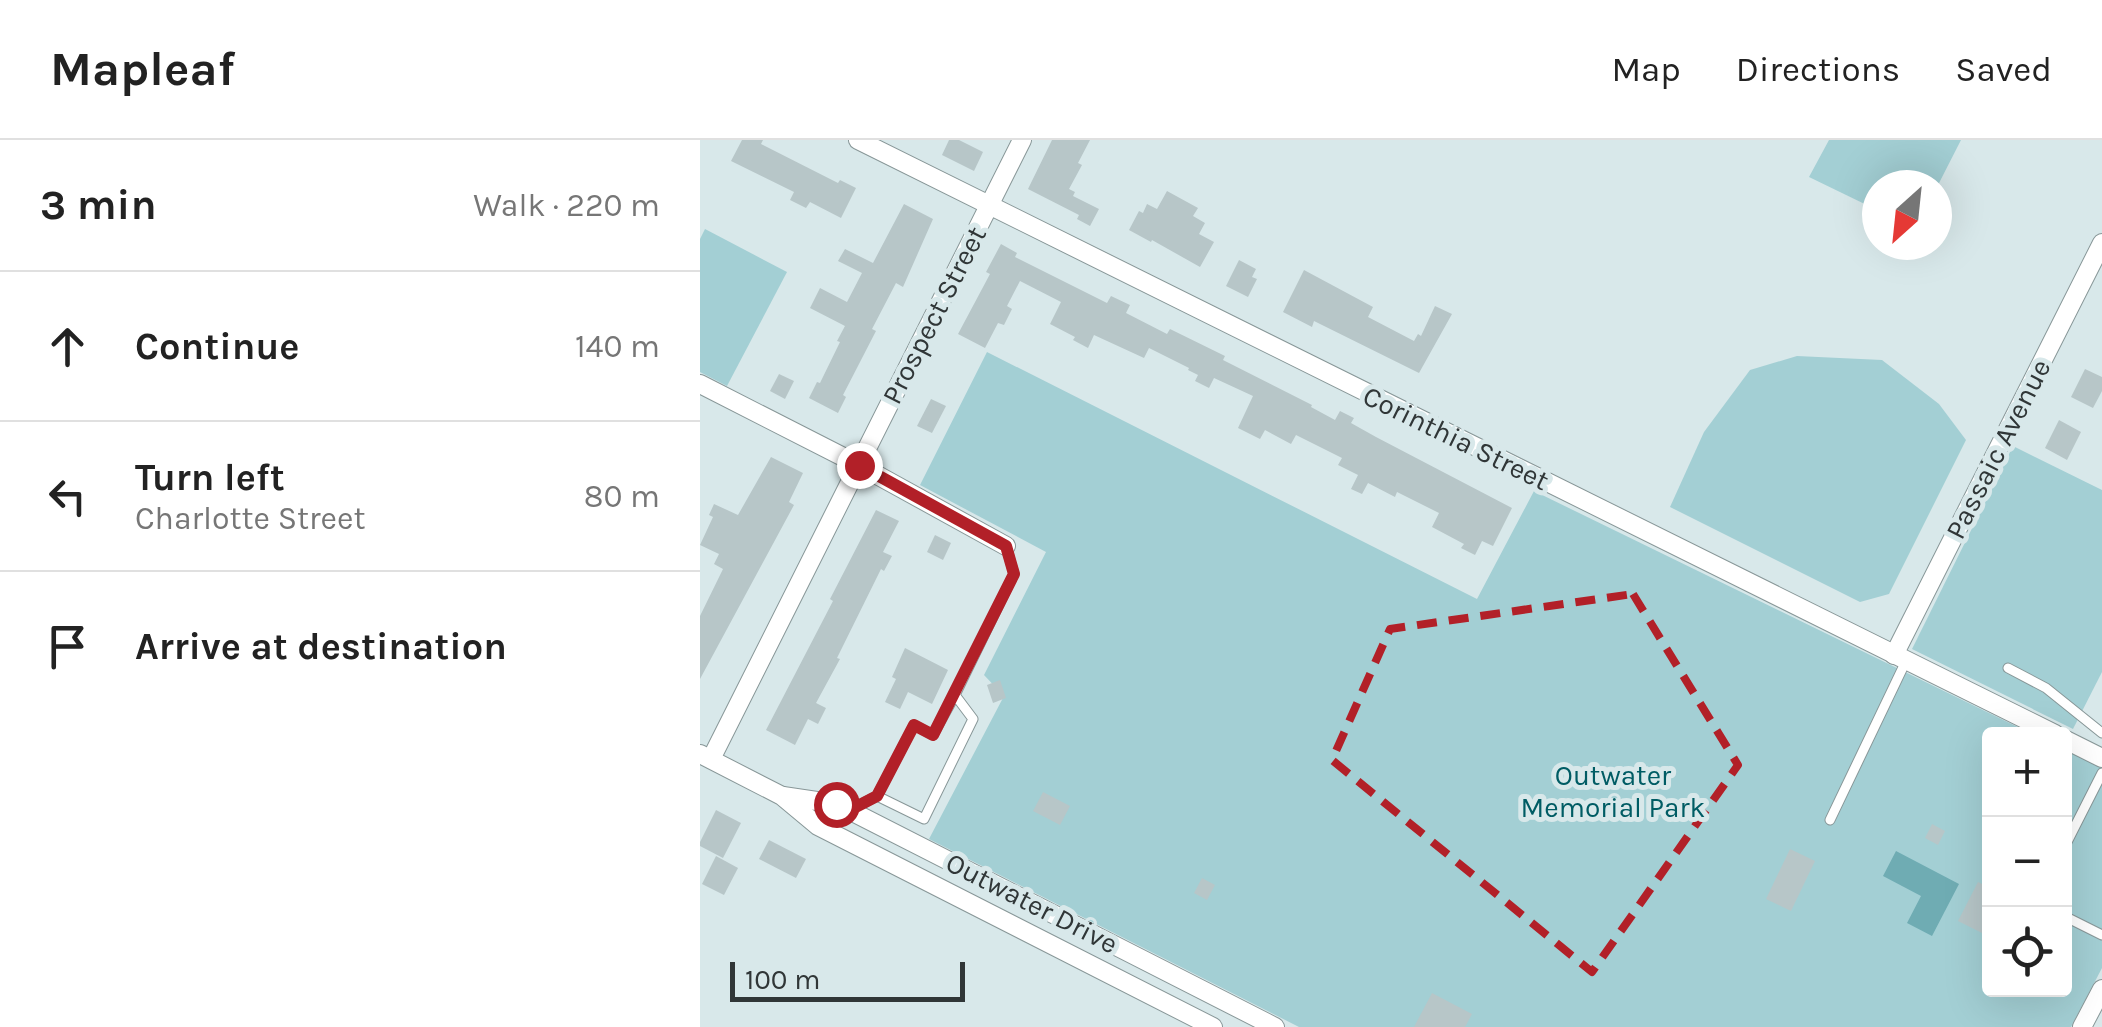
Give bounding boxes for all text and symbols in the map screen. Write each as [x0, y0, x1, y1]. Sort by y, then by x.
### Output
text: Mapleaf [50, 41, 235, 97]
text: Map [1611, 49, 1681, 90]
text: Directions [1736, 49, 1900, 90]
text: Saved [1955, 49, 2052, 90]
north arrow [1862, 170, 1952, 260]
text: 3 min [40, 180, 157, 230]
text: Walk · 220 m [473, 187, 660, 224]
street label: Prospect Street [875, 221, 993, 409]
icon: ahead [40, 319, 95, 374]
text: Continue [135, 324, 299, 369]
text: 140 m [575, 328, 660, 365]
street label: Passaic Avenue [1939, 354, 2057, 544]
street label: Corinthia Street [1358, 379, 1554, 497]
route end [837, 443, 883, 489]
text: Turn left [135, 455, 285, 500]
icon: left [40, 469, 95, 524]
text: 80 m [584, 478, 660, 515]
text: Charlotte Street [135, 500, 366, 537]
icon: arrive [40, 619, 95, 674]
text: Arrive at destination [135, 624, 507, 669]
map controls [1982, 727, 2072, 997]
button: + [1982, 727, 2072, 817]
park label: Outwater Memorial Park [1521, 759, 1705, 824]
route start [814, 782, 860, 828]
button: − [1982, 817, 2072, 907]
street label: Outwater Drive [941, 846, 1123, 960]
button: locate [1982, 907, 2072, 997]
scale bar [730, 957, 965, 1002]
text: 100 m [745, 963, 820, 996]

